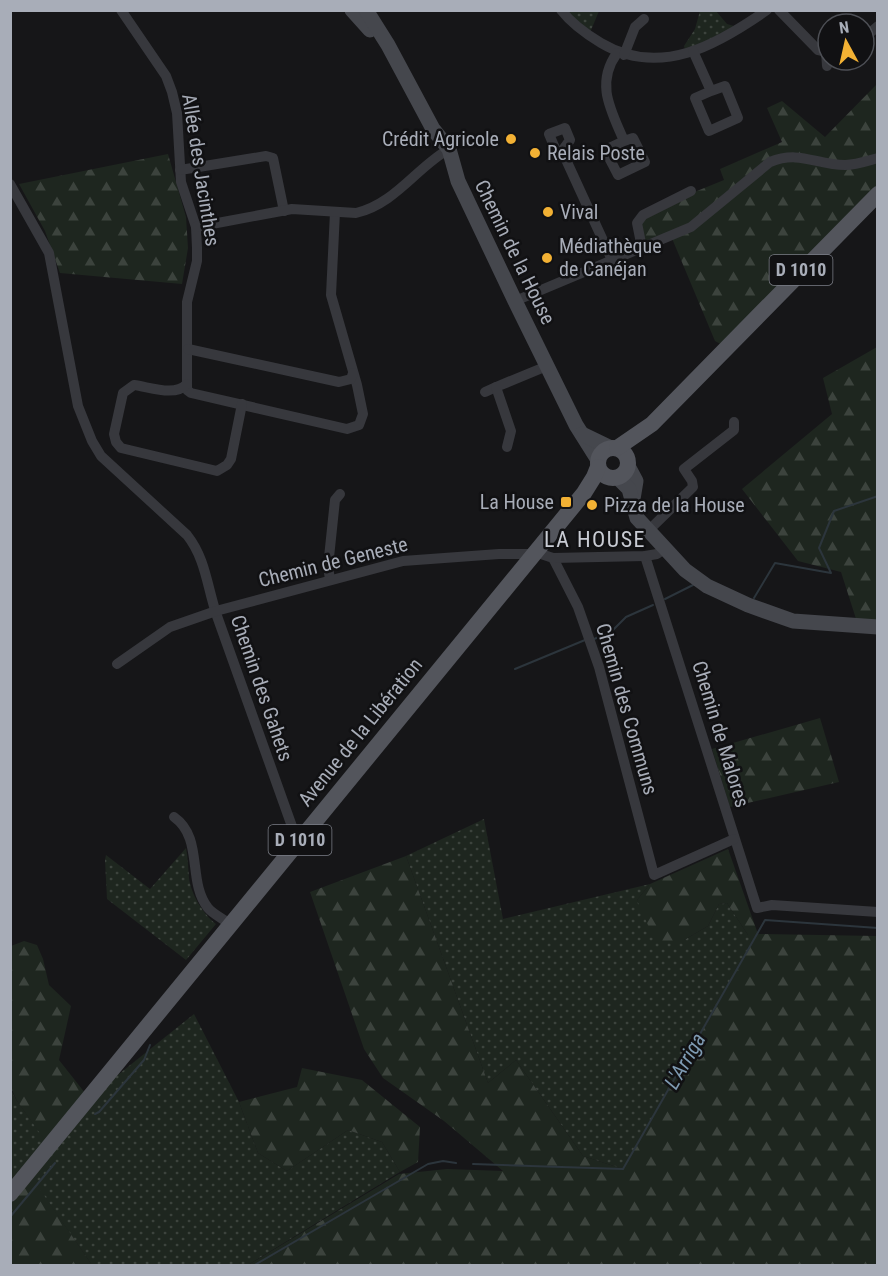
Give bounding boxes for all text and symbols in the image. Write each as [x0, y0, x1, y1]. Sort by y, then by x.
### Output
north arrow [816, 12, 876, 72]
text: N [838, 18, 850, 38]
street label: Allée des Jacinthes [177, 92, 225, 248]
place label: Crédit Agricole [382, 127, 499, 151]
marker: Crédit Agricole [504, 132, 518, 146]
place label: Relais Poste [547, 141, 645, 165]
marker: Relais Poste [528, 146, 542, 160]
street label: Chemin de la House [470, 176, 560, 328]
place label: Vival [560, 200, 598, 224]
marker: Vival [541, 205, 555, 219]
place label: Médiathèque de Canéjan [559, 234, 662, 281]
marker: Médiathèque de Canéjan [540, 251, 554, 265]
road number: D 1010 [770, 255, 832, 285]
place label: La House [480, 490, 554, 514]
place label: Pizza de la House [604, 493, 745, 517]
marker: La House [559, 495, 573, 509]
marker: Pizza de la House [585, 498, 599, 512]
district label: LA HOUSE [544, 527, 646, 552]
street label: Chemin de Geneste [256, 532, 410, 592]
street label: Chemin des Gahets [226, 612, 298, 764]
street label: Chemin des Communs [591, 620, 663, 798]
street label: Avenue de la Libération [293, 653, 427, 811]
street label: Chemin de Malores [687, 658, 755, 810]
road number: D 1010 [268, 825, 332, 855]
water label: L'Arriga [659, 1029, 711, 1093]

